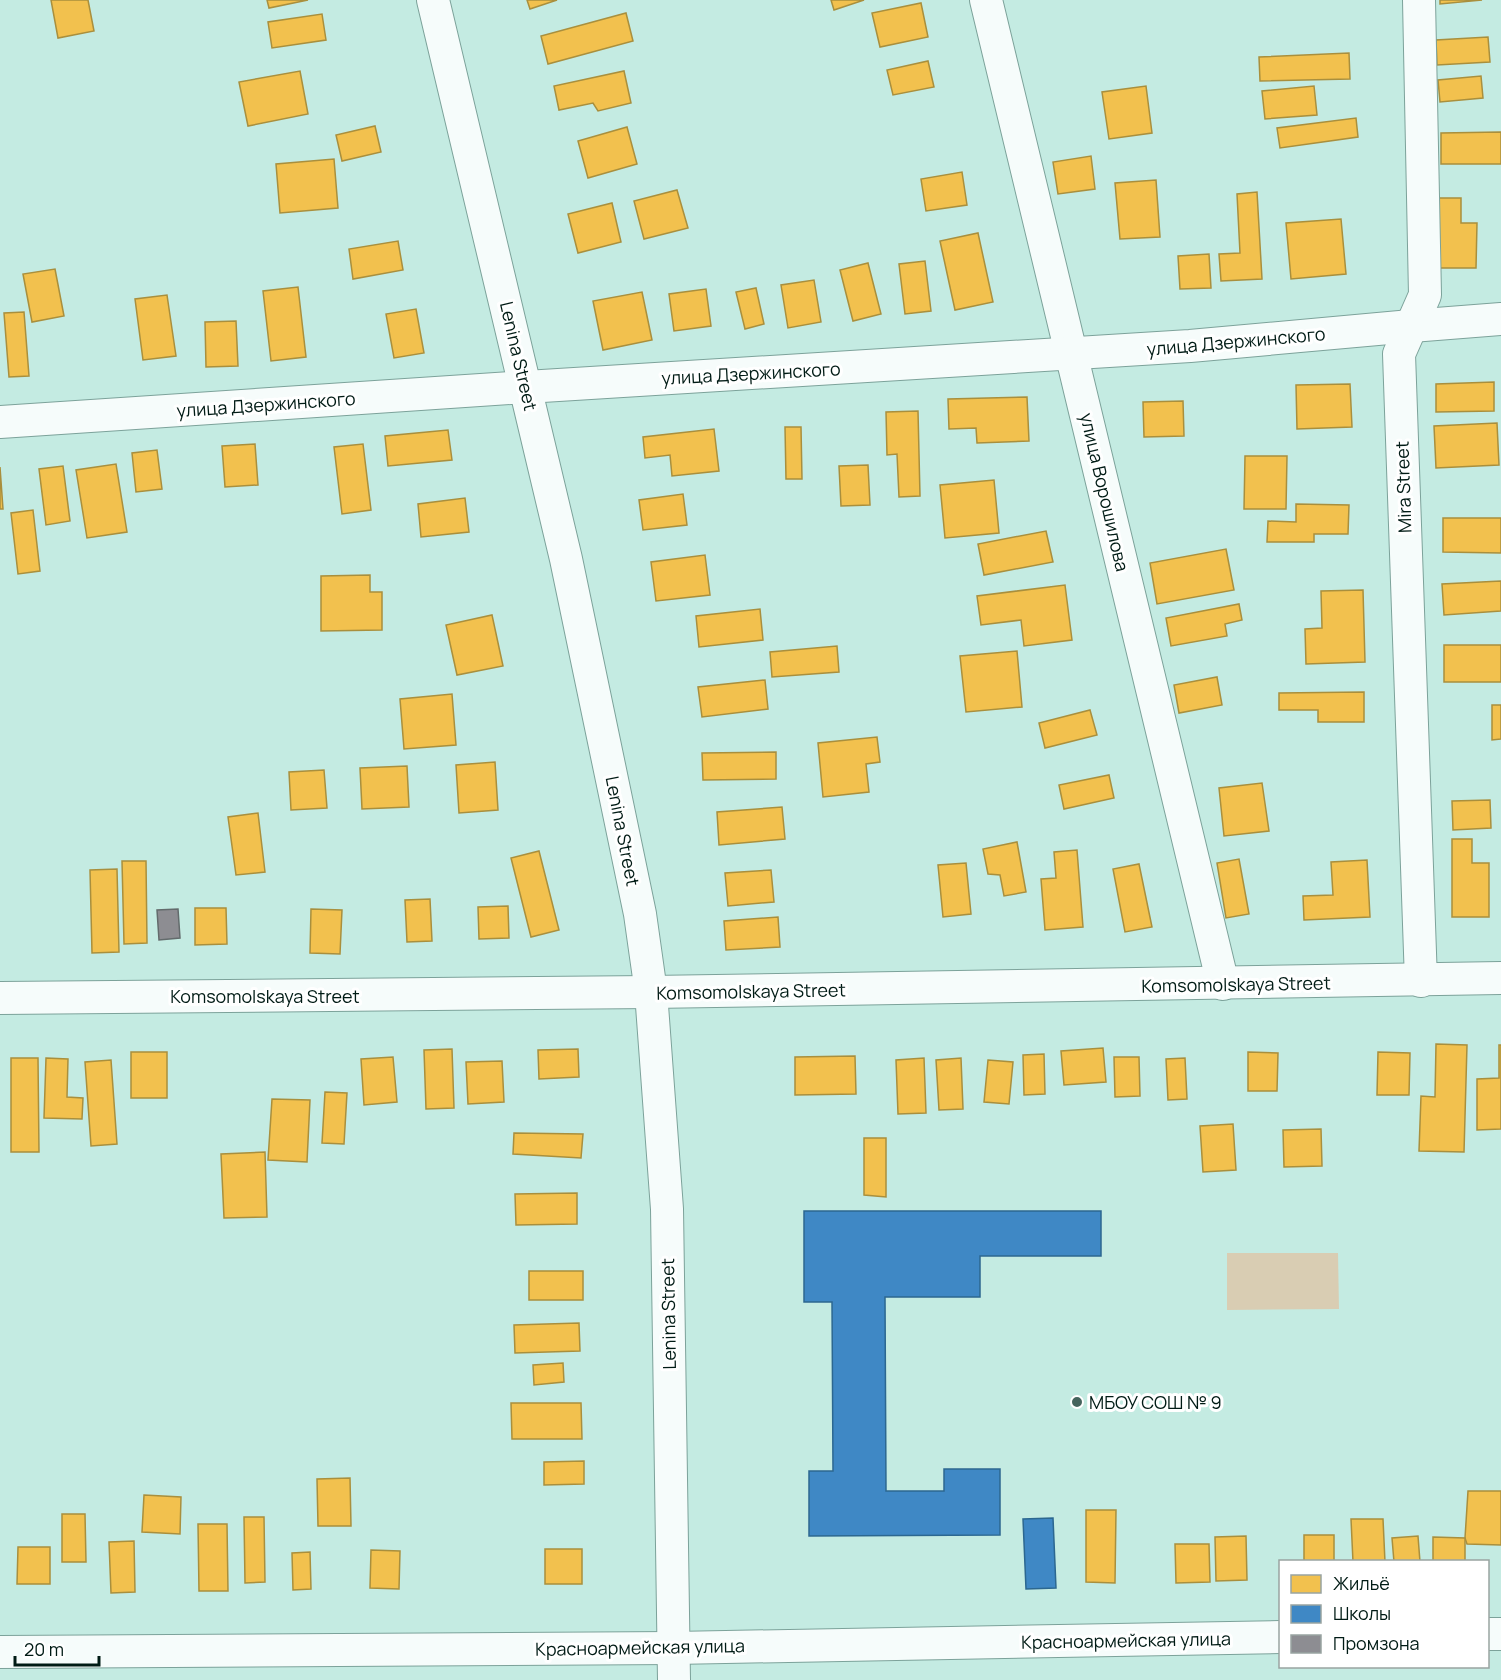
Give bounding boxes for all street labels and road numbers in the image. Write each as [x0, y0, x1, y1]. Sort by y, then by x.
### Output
street label: Lenina Street [495, 299, 543, 413]
street label: улица Дзержинского [1146, 321, 1326, 361]
street label: улица Дзержинского [661, 356, 841, 390]
street label: улица Дзержинского [176, 386, 356, 422]
street label: улица Ворошилова [1075, 410, 1135, 574]
street label: Mira Street [1389, 441, 1417, 533]
street label: Lenina Street [601, 774, 645, 888]
street label: Komsomolskaya Street [1141, 970, 1331, 998]
street label: Komsomolskaya Street [656, 977, 846, 1005]
street label: Komsomolskaya Street [170, 984, 360, 1008]
street label: Lenina Street [655, 1258, 681, 1370]
street label: Красноармейская улица [1021, 1626, 1231, 1654]
street label: Красноармейская улица [535, 1633, 745, 1661]

